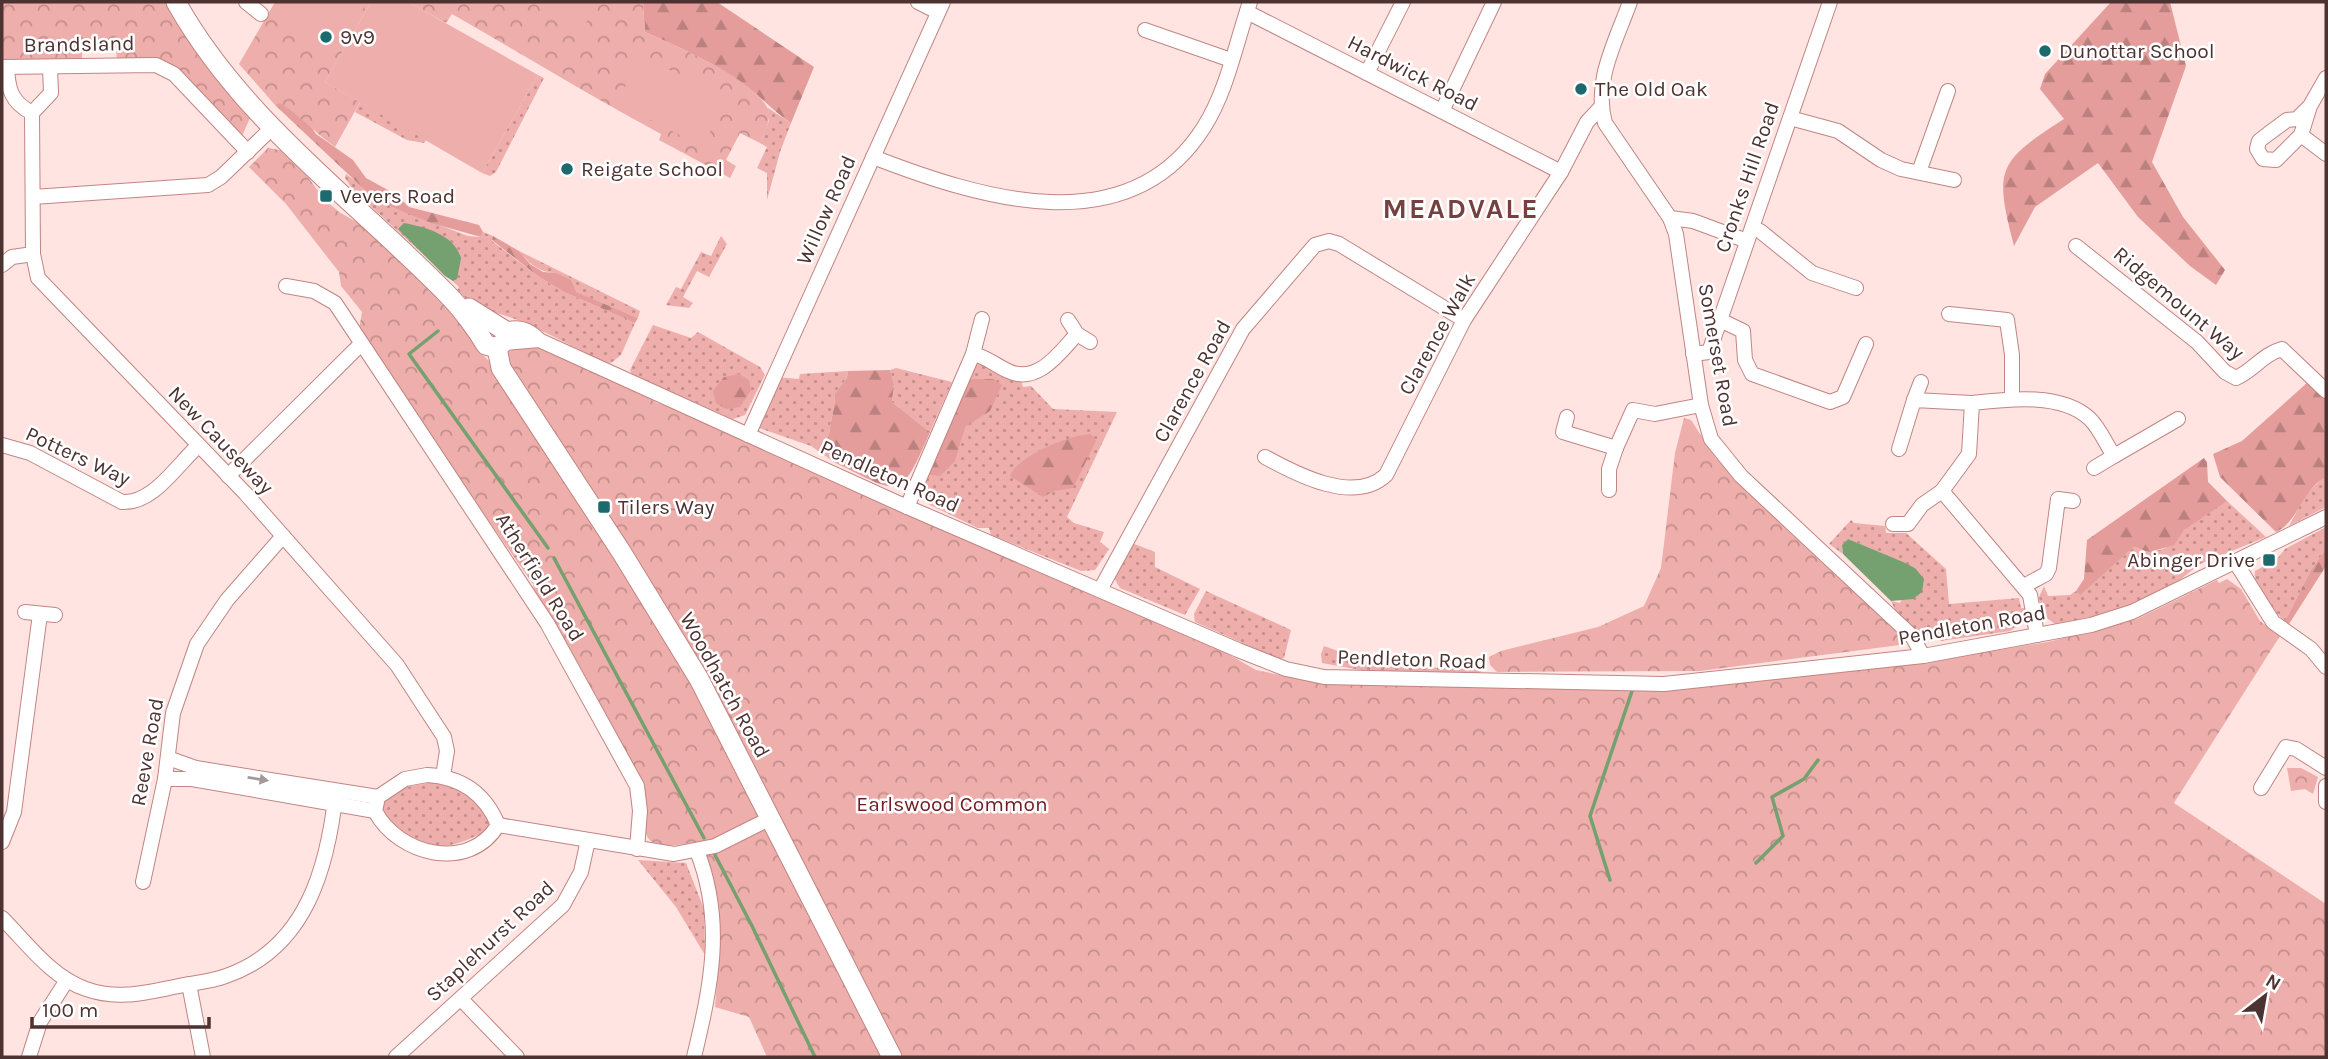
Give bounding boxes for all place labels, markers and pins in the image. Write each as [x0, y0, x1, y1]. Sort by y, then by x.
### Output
place label: 9v9 [340, 25, 375, 49]
marker: 9v9 [318, 29, 334, 45]
place label: Dunottar School [2059, 39, 2215, 63]
marker: Dunottar School [2037, 43, 2053, 59]
place label: The Old Oak [1595, 77, 1708, 101]
marker: The Old Oak [1573, 81, 1589, 97]
place label: Reigate School [581, 157, 723, 181]
marker: Reigate School [559, 161, 575, 177]
place label: Vevers Road [340, 184, 455, 208]
marker: Vevers Road [318, 188, 334, 204]
place label: Tilers Way [618, 495, 715, 519]
marker: Tilers Way [596, 499, 612, 515]
place label: Abinger Drive [2127, 548, 2255, 572]
marker: Abinger Drive [2261, 552, 2277, 568]

